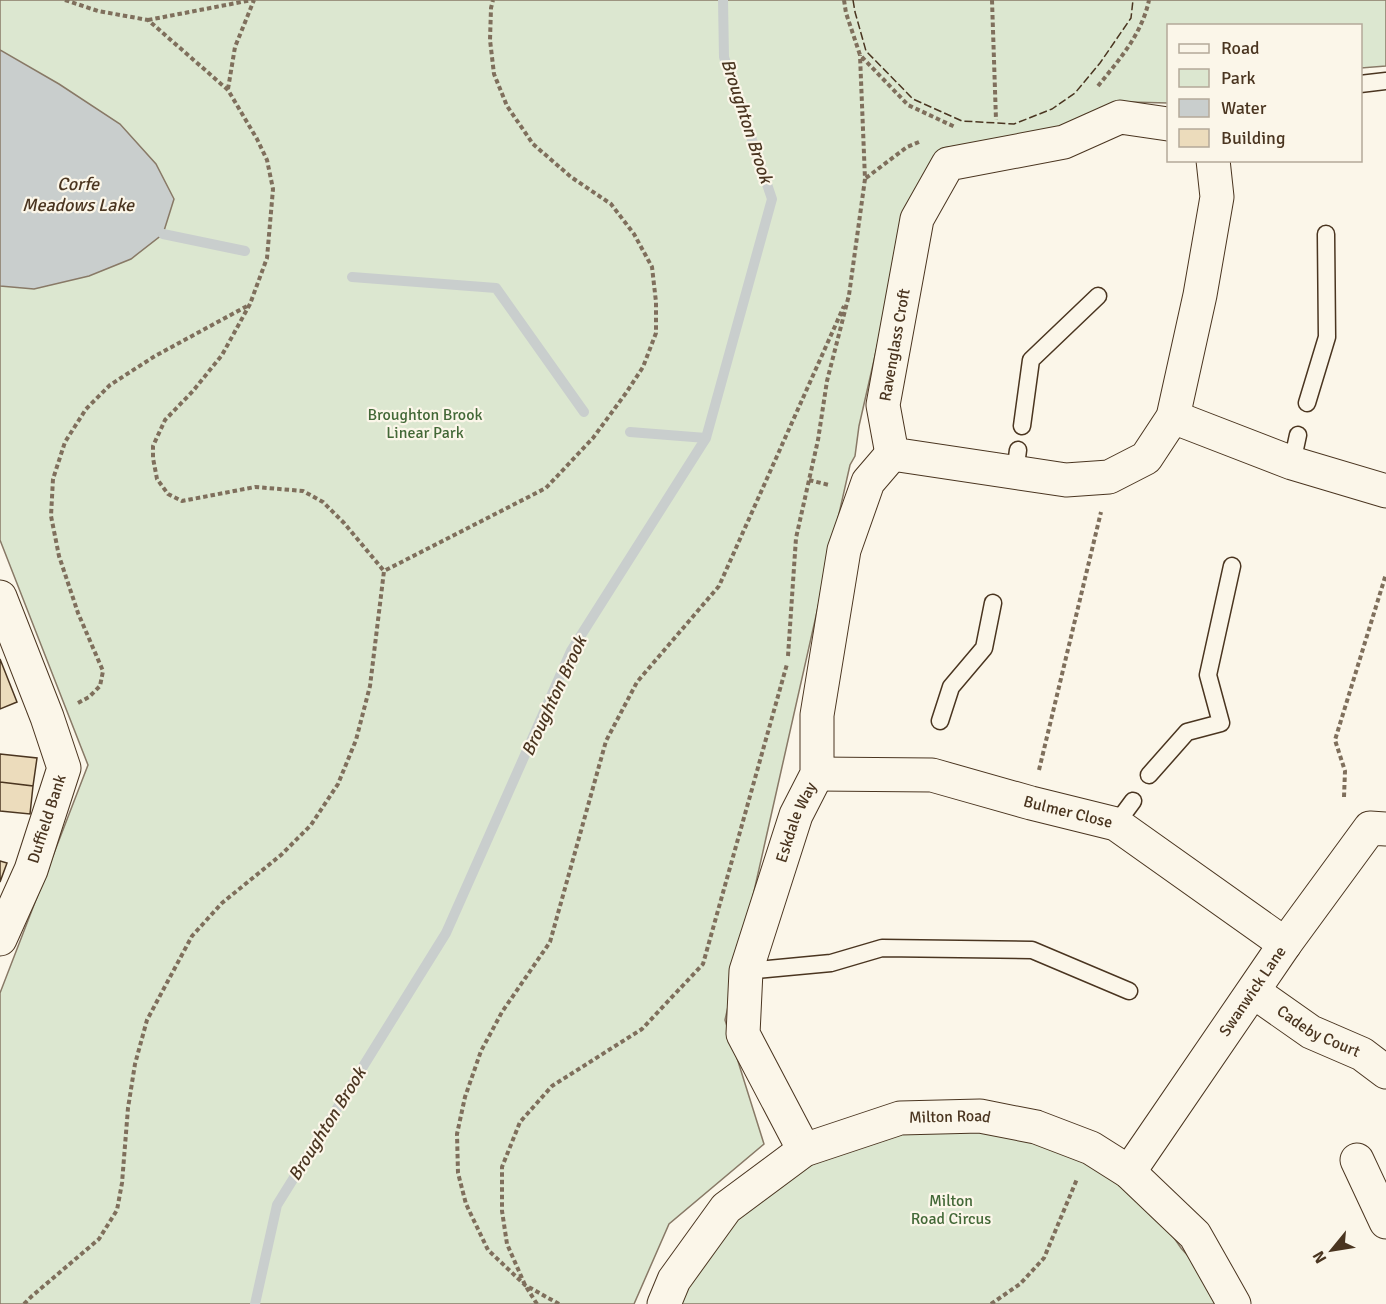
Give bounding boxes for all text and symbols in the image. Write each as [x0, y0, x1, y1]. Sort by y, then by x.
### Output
legend [1167, 24, 1362, 162]
text: Road [1221, 37, 1260, 59]
water label: Broughton Brook [717, 56, 778, 188]
text: Park [1221, 67, 1256, 89]
text: Water [1221, 97, 1267, 119]
text: Building [1221, 127, 1285, 149]
water label: Corfe Meadows Lake [22, 173, 135, 216]
street label: Ravenglass Croft [875, 287, 915, 403]
park label: Broughton Brook Linear Park [368, 405, 482, 443]
water label: Broughton Brook [517, 631, 592, 759]
street label: Duffield Bank [23, 772, 71, 866]
street label: Eskdale Way [771, 778, 821, 865]
street label: Bulmer Close [1021, 791, 1115, 833]
street label: Swanwick Lane [1215, 942, 1291, 1040]
street label: Cadeby Court [1273, 1001, 1363, 1062]
water label: Broughton Brook [283, 1062, 372, 1185]
street label: Milton Road [909, 1106, 993, 1128]
park label: Milton Road Circus [911, 1191, 991, 1229]
north arrow [1302, 1220, 1362, 1280]
text: N [1308, 1247, 1331, 1267]

